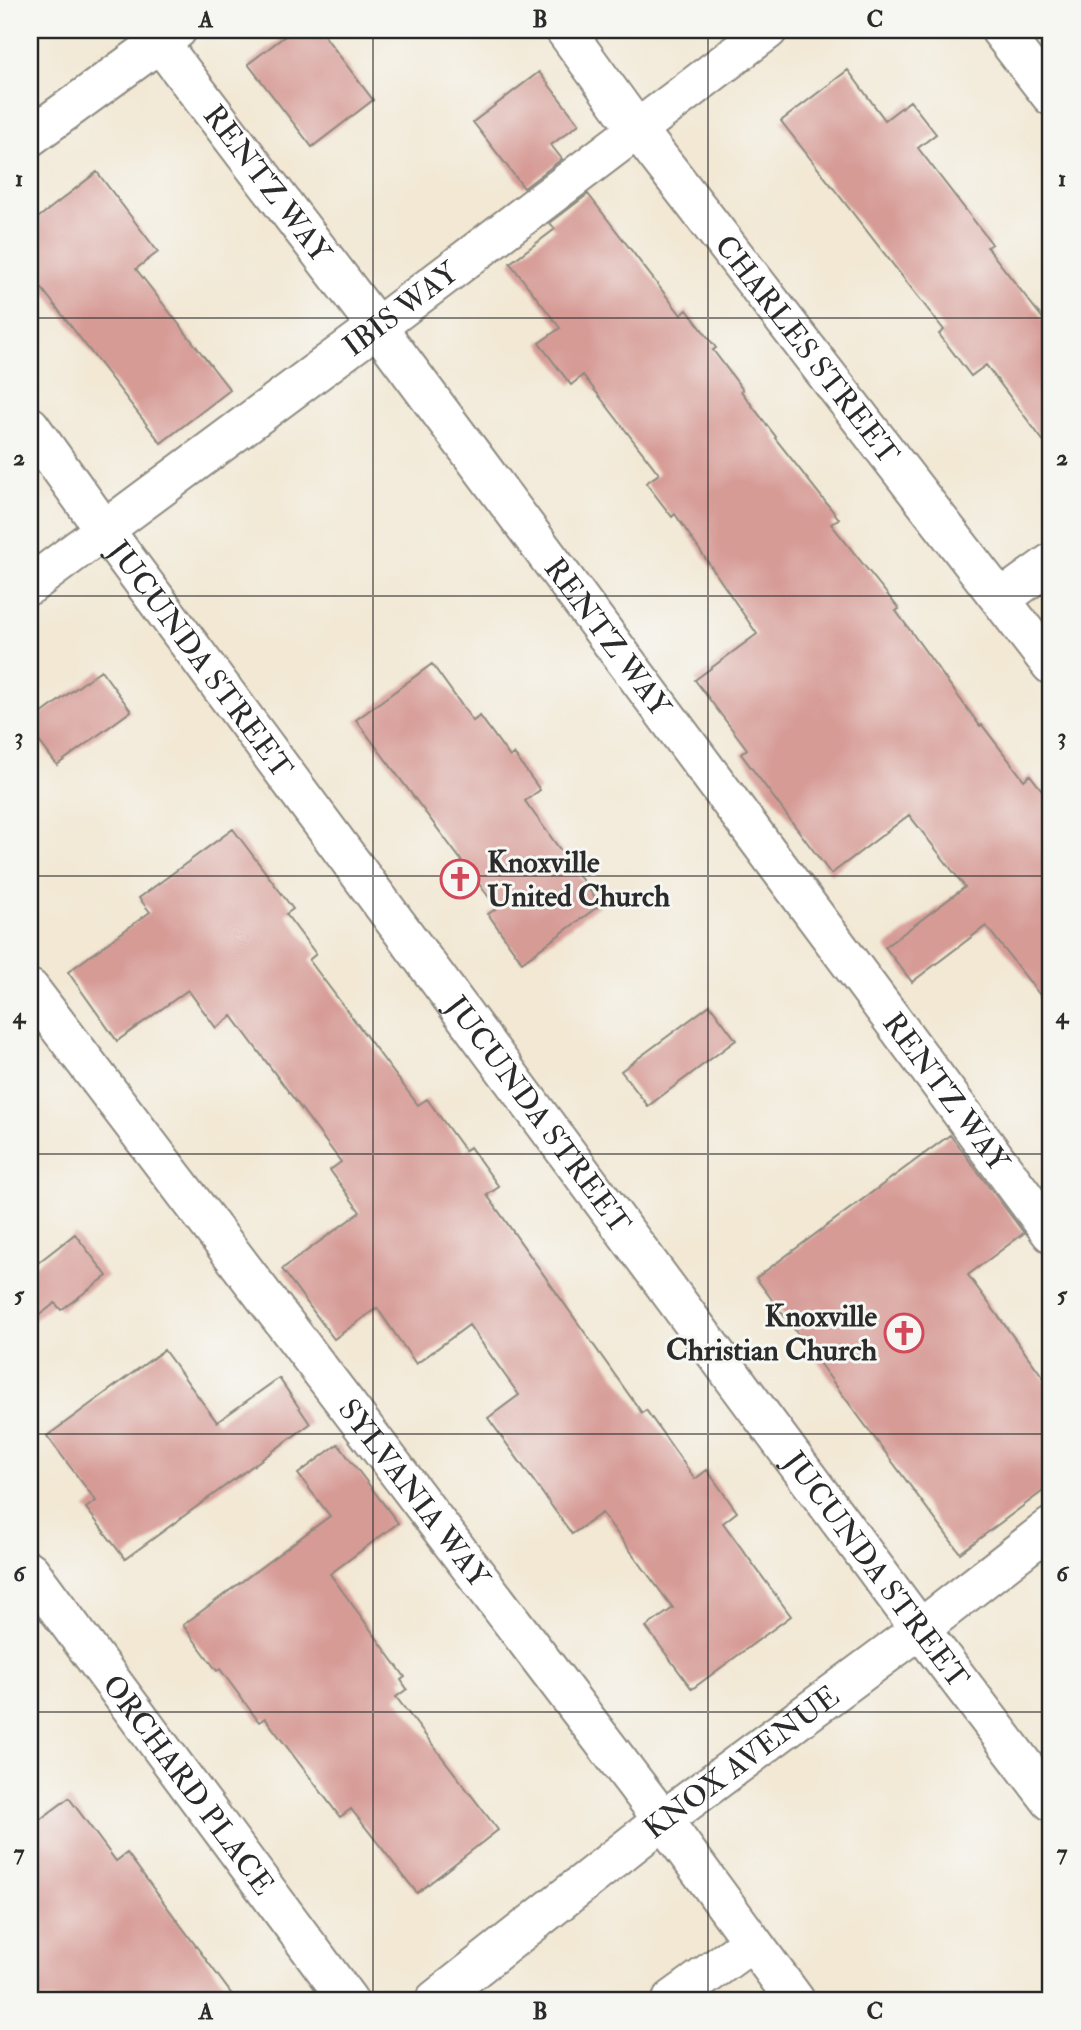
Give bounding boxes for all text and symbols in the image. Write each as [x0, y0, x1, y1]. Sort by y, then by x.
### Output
text: A [198, 5, 214, 34]
text: B [532, 5, 548, 34]
text: C [867, 5, 883, 34]
street label: RENTZ WAY [195, 98, 340, 271]
text: 1 [15, 164, 23, 193]
text: 1 [1058, 164, 1066, 193]
street label: CHARLES STREET [707, 228, 907, 472]
street label: IBIS WAY [336, 253, 467, 365]
text: 2 [13, 443, 25, 472]
text: 2 [1056, 443, 1068, 472]
street label: JUCUNDA STREET [99, 533, 300, 786]
street label: RENTZ WAY [536, 551, 679, 725]
text: 3 [15, 722, 23, 751]
text: 3 [1058, 722, 1066, 751]
place label: Knoxville United Church [487, 844, 670, 915]
church icon: Knoxville United Church [439, 858, 481, 900]
street label: JUCUNDA STREET [437, 988, 638, 1241]
text: 4 [12, 1001, 27, 1030]
text: 4 [1055, 1001, 1070, 1030]
street label: RENTZ WAY [875, 1006, 1018, 1180]
text: 5 [14, 1280, 25, 1309]
text: 5 [1057, 1280, 1068, 1309]
place label: Knoxville Christian Church [666, 1298, 877, 1369]
church icon: Knoxville Christian Church [883, 1312, 925, 1354]
street label: SYLVANIA WAY [330, 1392, 498, 1597]
street label: JUCUNDA STREET [775, 1443, 977, 1696]
text: 6 [13, 1559, 27, 1588]
text: 6 [1056, 1559, 1070, 1588]
street label: ORCHARD PLACE [94, 1667, 282, 1902]
street label: KNOX AVENUE [636, 1678, 847, 1847]
text: 7 [14, 1838, 25, 1867]
text: 7 [1057, 1838, 1068, 1867]
text: A [198, 1997, 214, 2026]
text: B [532, 1997, 548, 2026]
text: C [867, 1997, 883, 2026]

